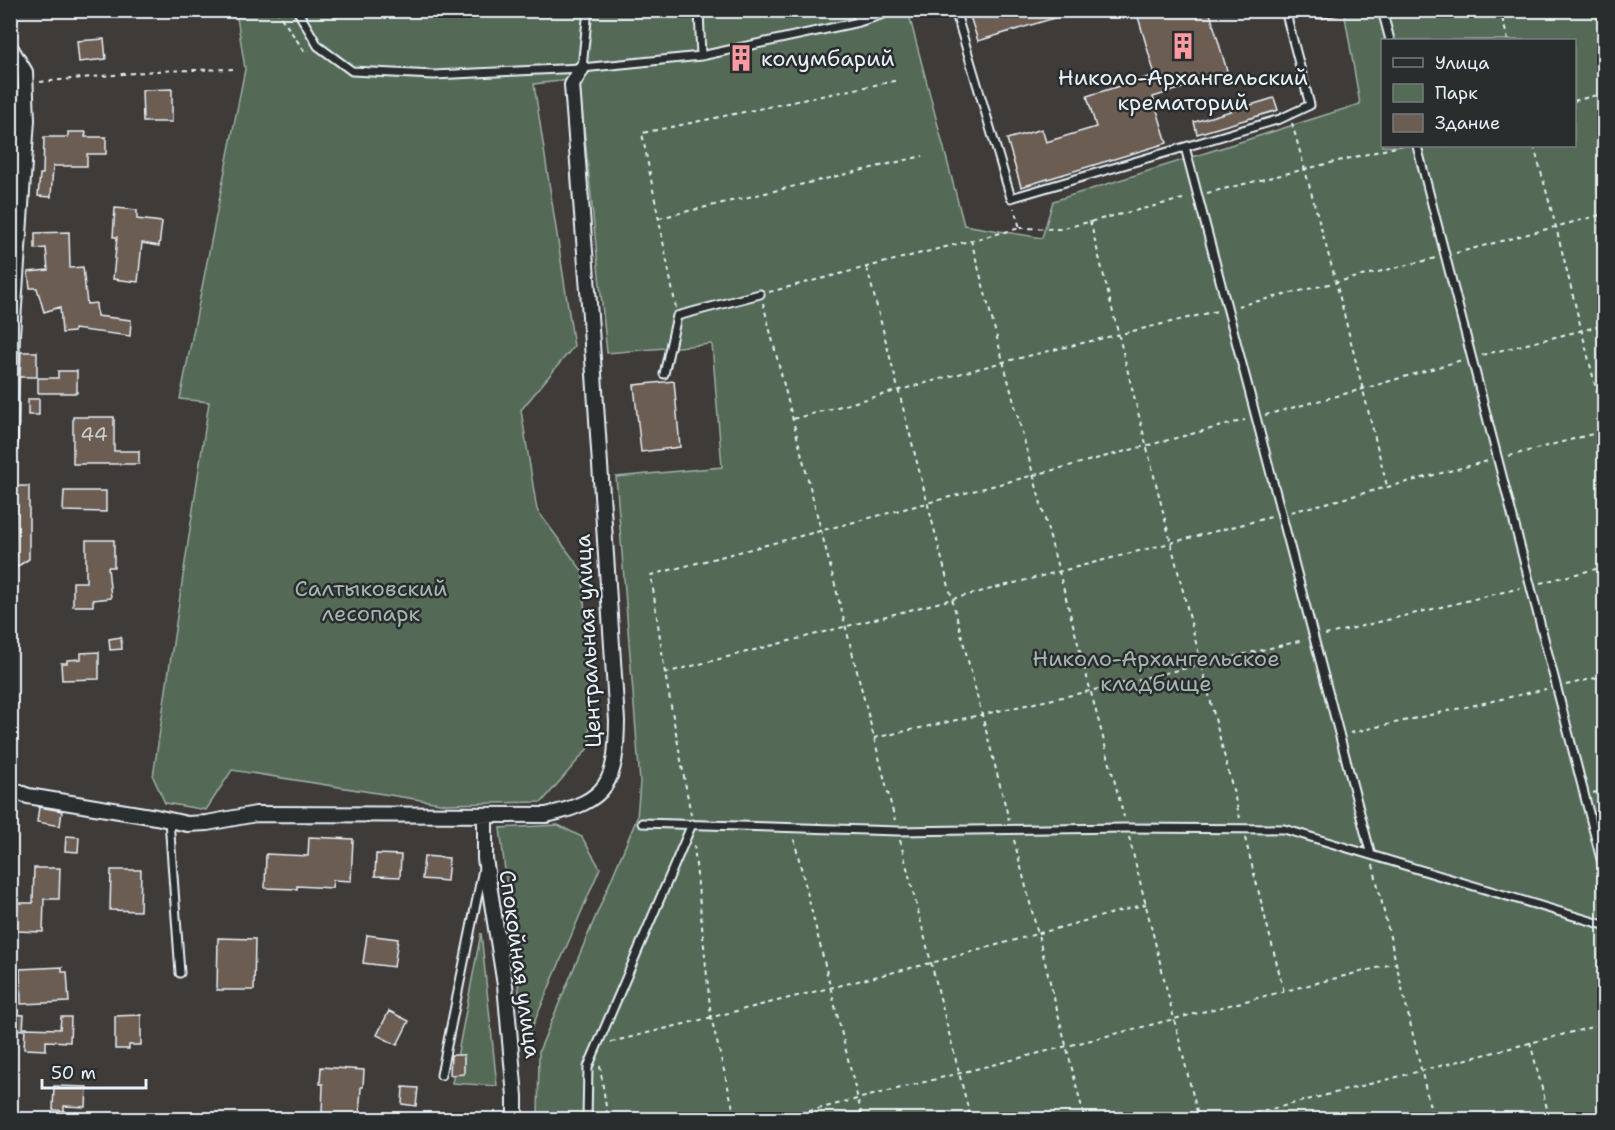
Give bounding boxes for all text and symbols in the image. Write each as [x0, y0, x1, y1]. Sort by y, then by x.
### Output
building icon: Николо-Архангельский крематорий [1168, 31, 1198, 61]
legend [1381, 39, 1576, 147]
building icon: колумбарий [726, 43, 756, 73]
place label: колумбарий [761, 44, 895, 73]
text: Улица [1435, 51, 1489, 75]
place label: Николо-Архангельский крематорий [1058, 63, 1308, 117]
text: Парк [1435, 81, 1478, 105]
text: Здание [1435, 111, 1500, 135]
house number: 44 [80, 421, 108, 447]
street label: Центральная улица [568, 533, 608, 749]
park label: Салтыковский лесопарк [295, 574, 447, 628]
park label: Николо-Архангельское кладбище [1032, 644, 1280, 698]
street label: Спокойная улица [492, 868, 548, 1060]
scale bar [42, 1052, 146, 1090]
text: 50 m [51, 1061, 96, 1085]

